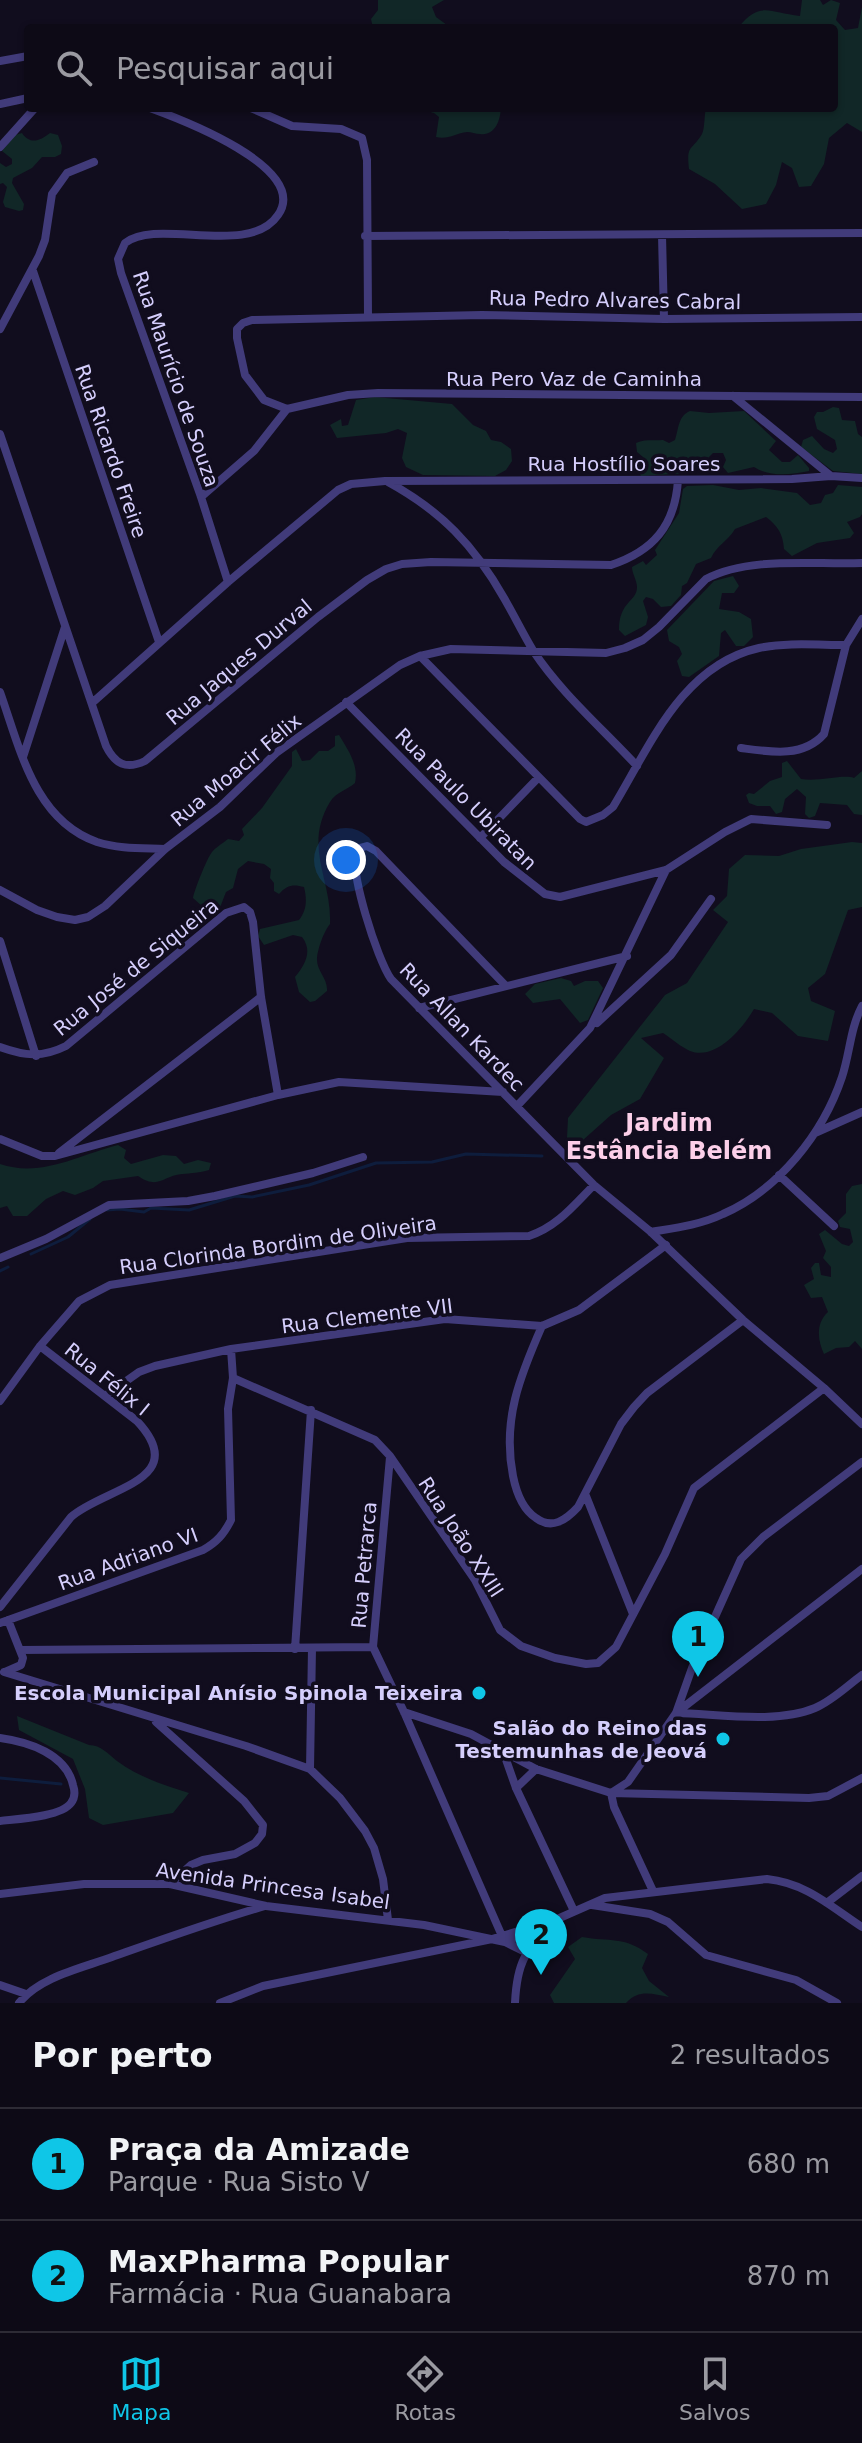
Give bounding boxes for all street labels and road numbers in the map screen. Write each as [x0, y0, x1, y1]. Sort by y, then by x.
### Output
street label: Rua Maurício de Souza [128, 268, 224, 490]
street label: Rua Pedro Alvares Cabral [489, 286, 741, 314]
street label: Rua Ricardo Freire [70, 361, 152, 541]
street label: Rua Pero Vaz de Caminha [446, 367, 702, 391]
street label: Rua Hostílio Soares [528, 452, 720, 476]
street label: Rua Jaques Durval [161, 594, 317, 730]
street label: Rua Moacir Félix [166, 708, 306, 832]
street label: Rua Paulo Ubiratan [390, 723, 542, 875]
street label: Rua José de Siqueira [49, 893, 223, 1041]
street label: Rua Allan Kardec [395, 958, 529, 1096]
street label: Rua Clorinda Bordim de Oliveira [118, 1211, 438, 1279]
street label: Rua Clemente VII [280, 1294, 454, 1338]
street label: Rua Félix I [60, 1338, 154, 1420]
street label: Rua João XXIII [413, 1472, 509, 1602]
street label: Rua Petrarca [346, 1501, 382, 1629]
street label: Rua Adriano VI [55, 1523, 201, 1595]
street label: Avenida Princesa Isabel [155, 1858, 391, 1914]

